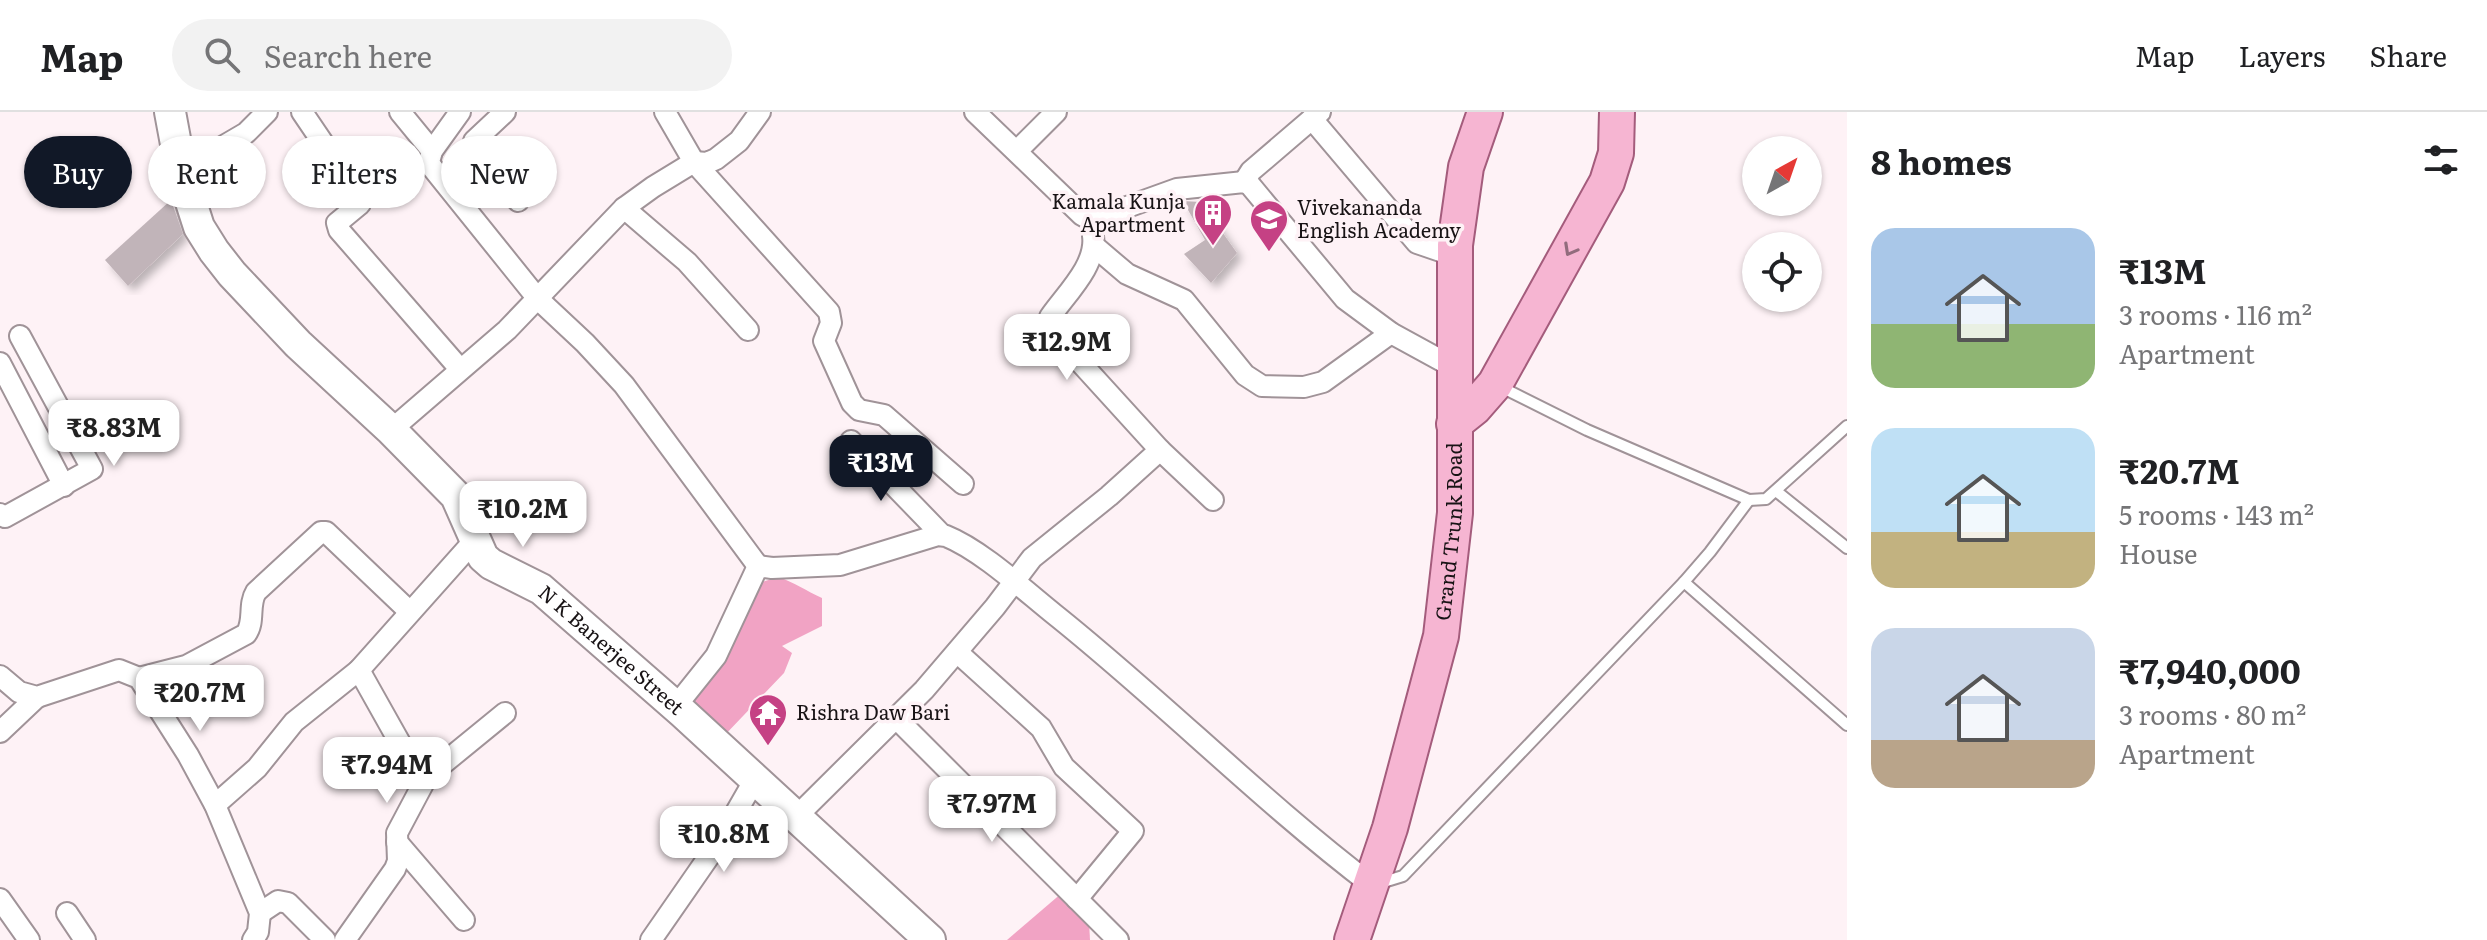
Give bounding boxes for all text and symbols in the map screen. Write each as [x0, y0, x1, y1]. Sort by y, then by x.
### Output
search box [172, 19, 732, 91]
text: Map [40, 27, 124, 84]
icon: search [200, 33, 244, 77]
text: Search here [264, 33, 432, 77]
text: Map [2135, 34, 2194, 76]
text: Layers [2238, 34, 2325, 76]
text: Share [2369, 34, 2447, 76]
text: 8 homes [1871, 135, 2012, 185]
chip: Buy [24, 136, 132, 208]
chip: Rent [148, 136, 266, 208]
chip: Filters [282, 136, 425, 208]
chip: New [441, 136, 557, 208]
north arrow [1742, 136, 1822, 216]
map controls [1742, 136, 1822, 312]
icon: filters [2419, 138, 2463, 182]
place label: Kamala Kunja Apartment [1052, 185, 1185, 238]
place label: Vivekananda English Academy [1297, 191, 1461, 244]
building icon: Kamala Kunja Apartment [1192, 192, 1234, 247]
school or university icon: Vivekananda English Academy [1248, 198, 1290, 253]
button: locate [1742, 232, 1822, 312]
one-way arrow [1564, 242, 1579, 257]
text: ₹13M [2119, 244, 2207, 294]
icon: home [1935, 260, 2031, 356]
text: 3 rooms · 116 m² [2119, 294, 2312, 333]
pin: ₹12.9M [1002, 314, 1132, 382]
text: ₹12.9M [1022, 320, 1112, 359]
text: Apartment [2119, 333, 2255, 372]
pin: ₹8.83M [49, 400, 179, 468]
text: ₹8.83M [66, 406, 162, 445]
pin: ₹13M [834, 435, 928, 503]
text: ₹13M [848, 441, 914, 480]
street label: Grand Trunk Road [1426, 442, 1469, 622]
text: ₹20.7M [2119, 444, 2240, 494]
icon: home [1935, 460, 2031, 556]
pin: ₹10.2M [458, 481, 588, 549]
text: ₹10.2M [478, 487, 568, 526]
text: 5 rooms · 143 m² [2119, 494, 2314, 533]
text: House [2119, 533, 2197, 572]
street label: N K Banerjee Street [533, 577, 692, 721]
text: ₹7,940,000 [2119, 644, 2301, 694]
icon: home [1935, 660, 2031, 756]
pin: ₹20.7M [135, 665, 265, 733]
text: ₹20.7M [154, 671, 246, 710]
temple icon: Rishra Daw Bari [747, 692, 789, 747]
text: 3 rooms · 80 m² [2119, 694, 2306, 733]
place label: Rishra Daw Bari [796, 696, 950, 726]
text: Apartment [2119, 733, 2255, 772]
pin: ₹7.94M [322, 737, 452, 805]
text: ₹7.94M [341, 743, 433, 782]
pin: ₹7.97M [927, 776, 1057, 844]
text: ₹7.97M [947, 782, 1037, 821]
pin: ₹10.8M [659, 806, 789, 874]
text: ₹10.8M [678, 812, 770, 851]

